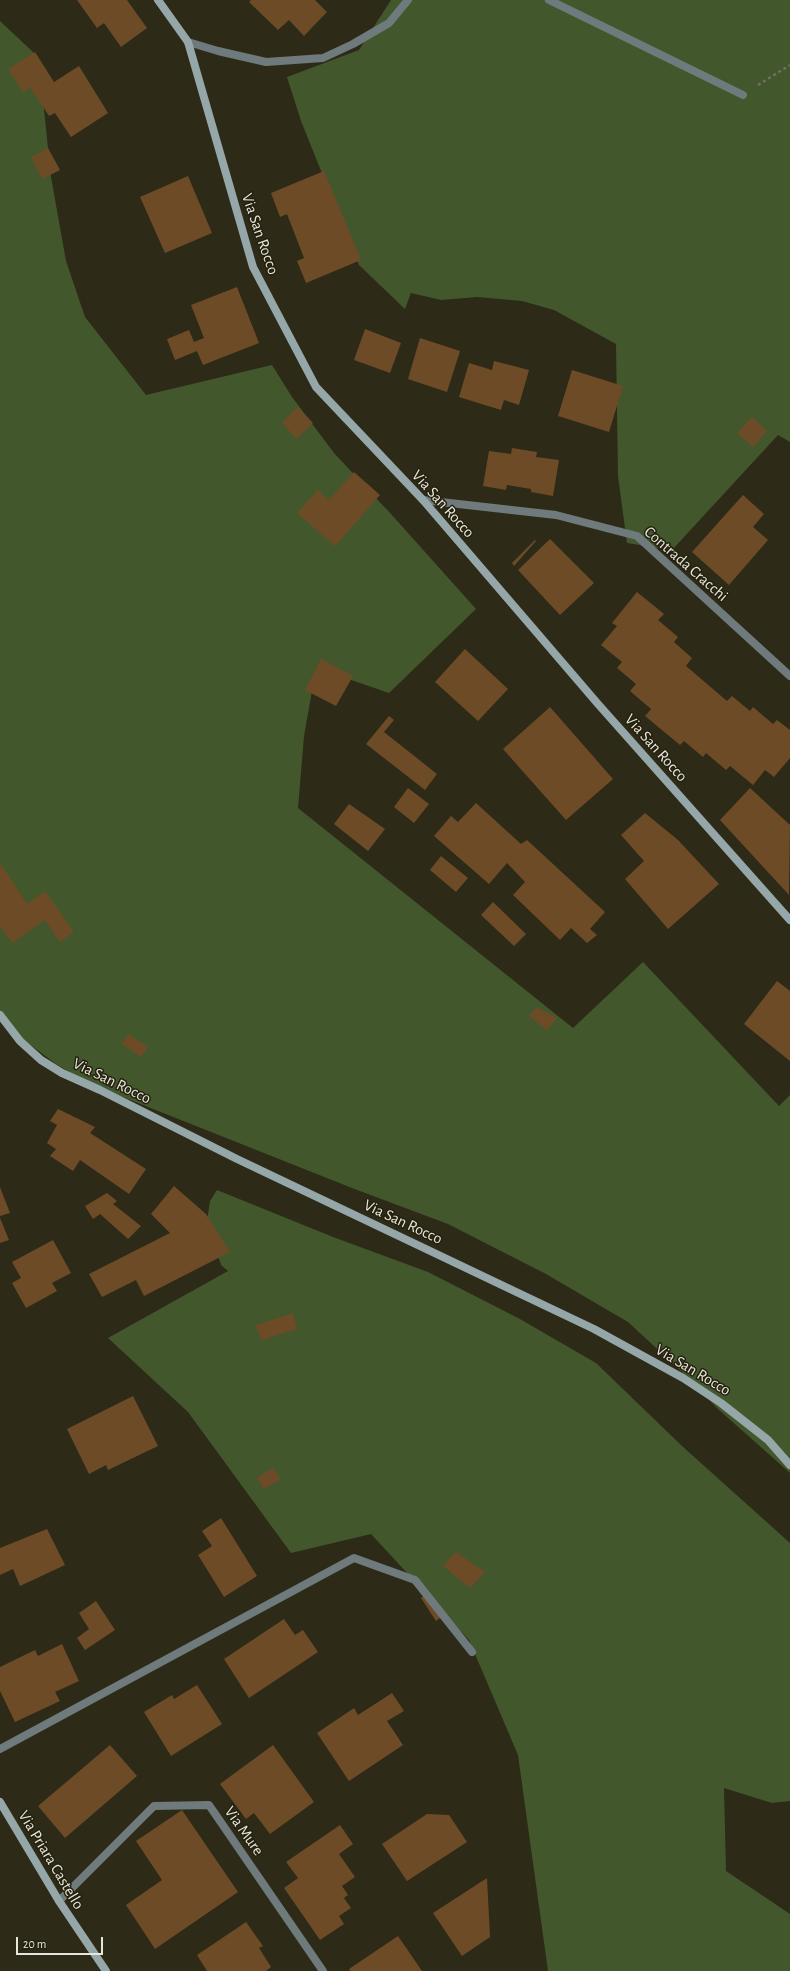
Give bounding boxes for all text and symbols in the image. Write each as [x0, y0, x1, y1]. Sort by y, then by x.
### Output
street label: Via San Rocco [237, 191, 283, 277]
street label: Via San Rocco [408, 466, 478, 542]
street label: Contrada Cracchi [640, 522, 732, 606]
street label: Via San Rocco [621, 710, 691, 786]
street label: Via San Rocco [70, 1054, 154, 1108]
street label: Via San Rocco [361, 1195, 445, 1249]
street label: Via San Rocco [652, 1340, 734, 1400]
street label: Via Mure [220, 1803, 268, 1859]
street label: Via Priara Castello [14, 1807, 88, 1913]
scale bar [18, 1929, 105, 1955]
text: 20 m [23, 1938, 46, 1950]

